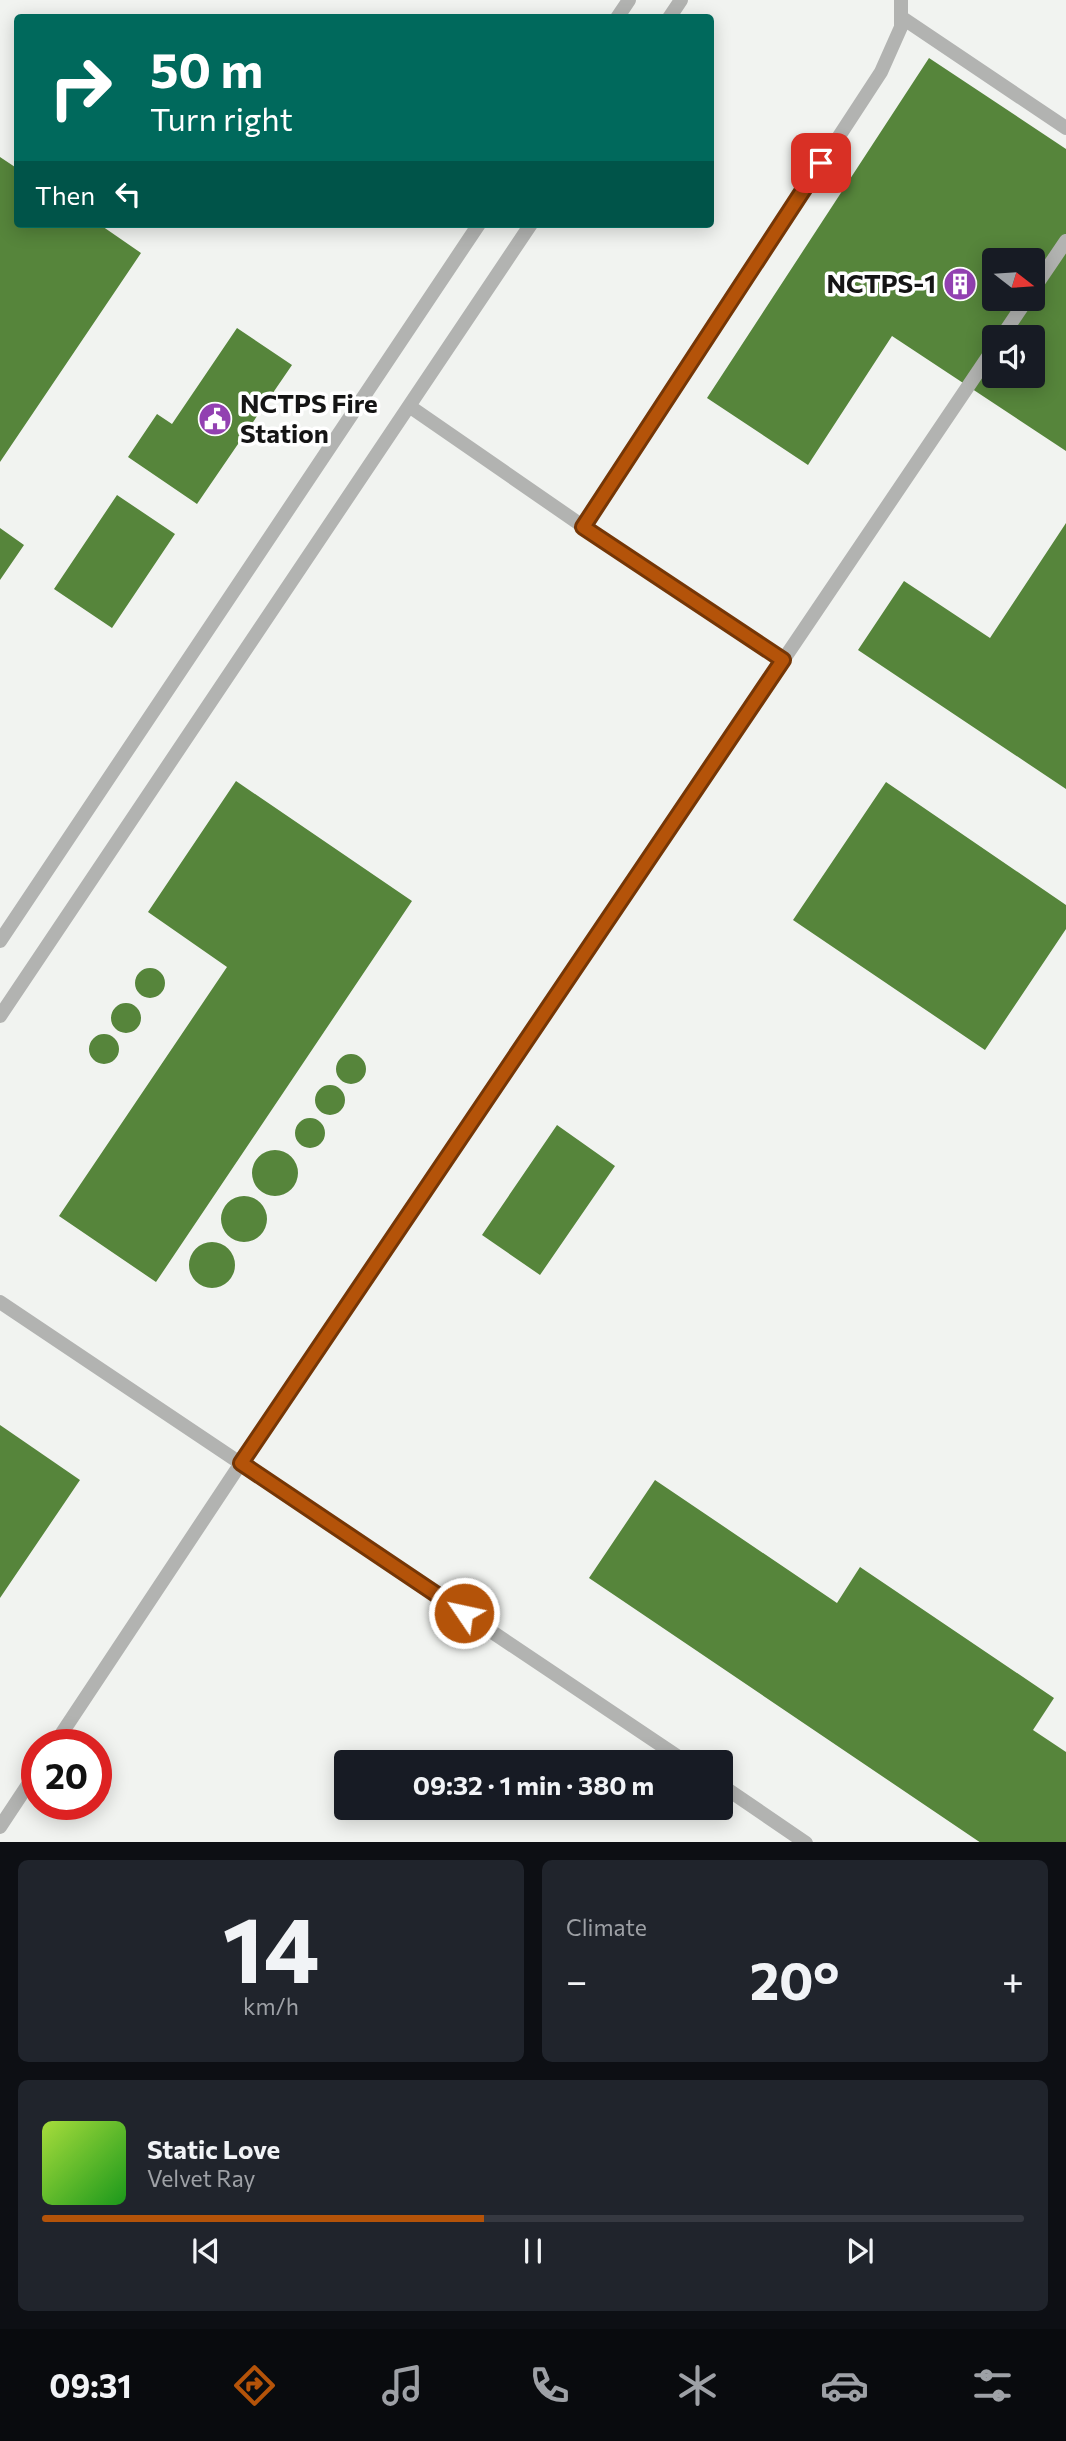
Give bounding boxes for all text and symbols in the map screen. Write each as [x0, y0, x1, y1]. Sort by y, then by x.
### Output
text: 50 m [150, 38, 263, 98]
icon: right [35, 42, 126, 133]
text: Turn right [150, 98, 293, 138]
pin [791, 133, 851, 193]
icon: arrive [802, 144, 840, 182]
icon: left [109, 175, 147, 213]
text: Then [35, 179, 95, 210]
north arrow [982, 248, 1045, 312]
map controls [982, 248, 1045, 388]
building icon: NCTPS-1 [941, 265, 979, 303]
place label: NCTPS-1 [827, 267, 936, 298]
button: sound [982, 325, 1045, 388]
place label: NCTPS Fire Station [240, 387, 378, 448]
public building icon: NCTPS Fire Station [196, 400, 234, 438]
position arrow [427, 1576, 501, 1650]
speed limit sign: 20 [21, 1729, 112, 1820]
text: 09:32 · 1 min · 380 m [413, 1769, 654, 1800]
text: 14 [222, 1890, 320, 2002]
text: Climate [566, 1913, 647, 1941]
text: 20° [750, 1947, 840, 2011]
text: − [566, 1956, 588, 2003]
text: + [1002, 1956, 1024, 2003]
text: km/h [243, 1992, 299, 2020]
text: Static Love [147, 2133, 280, 2164]
text: Velvet Ray [147, 2164, 255, 2192]
icon: previous [187, 2232, 225, 2270]
icon: pause [514, 2232, 552, 2270]
icon: next [841, 2232, 879, 2270]
icon: directions [230, 2361, 279, 2410]
icon: music [378, 2361, 427, 2410]
icon: phone [525, 2361, 574, 2410]
icon: climate [673, 2361, 722, 2410]
icon: car [820, 2361, 869, 2410]
icon: filters [968, 2361, 1017, 2410]
text: 09:31 [49, 2365, 132, 2405]

